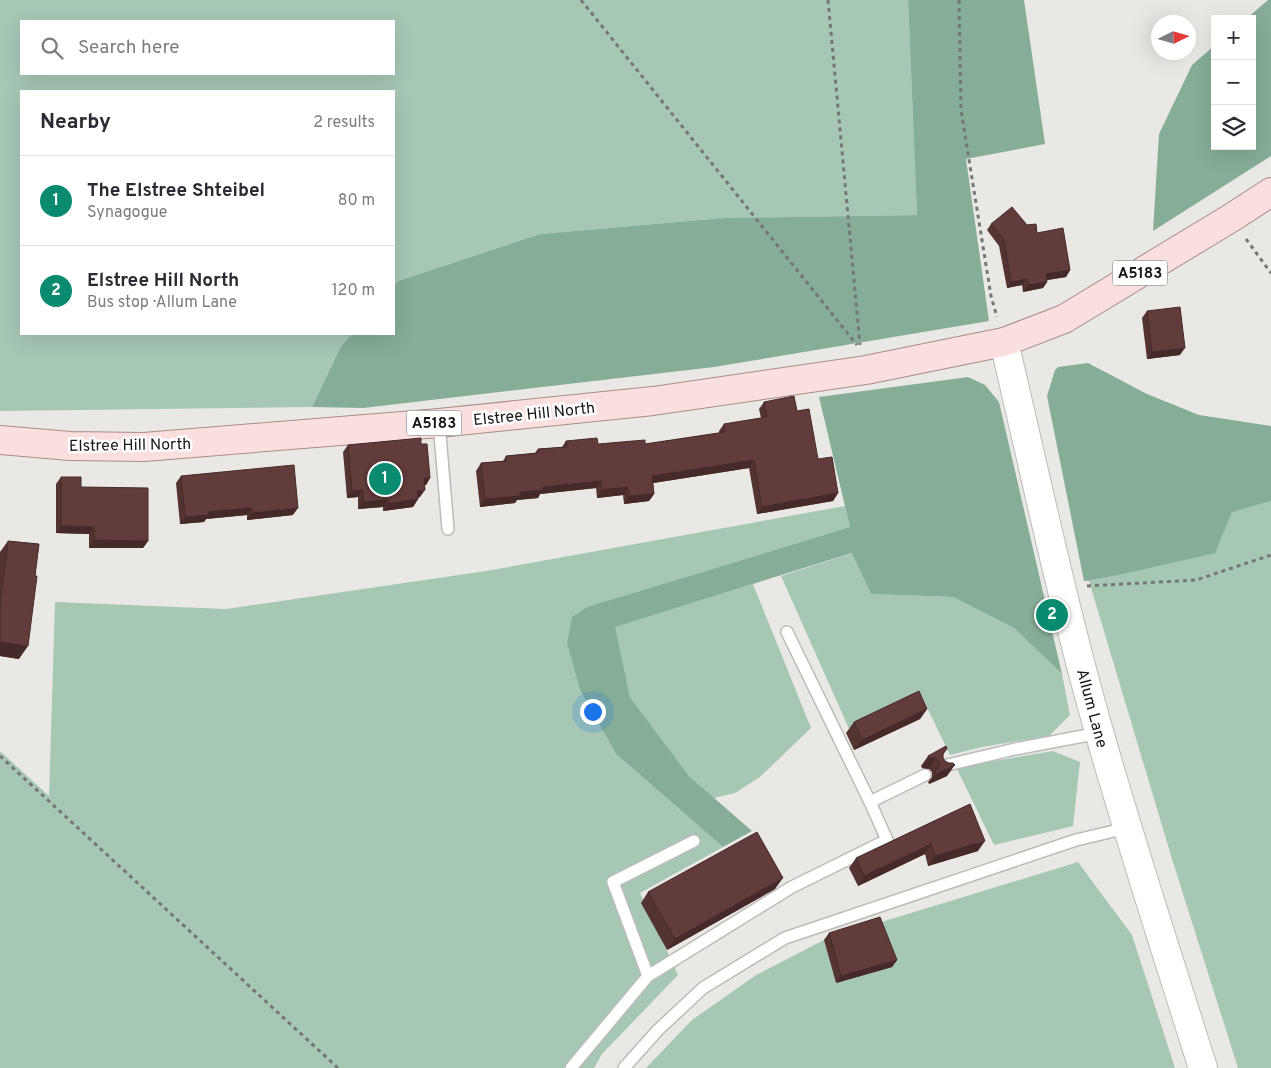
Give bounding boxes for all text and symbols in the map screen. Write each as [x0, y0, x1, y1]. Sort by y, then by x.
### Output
north arrow [1151, 15, 1196, 60]
map controls [1211, 15, 1256, 150]
button: + [1211, 15, 1256, 60]
search box [20, 20, 395, 75]
icon: search [38, 34, 66, 62]
text: Search here [78, 36, 180, 60]
button: − [1211, 60, 1256, 105]
button: layers [1211, 105, 1256, 150]
text: Nearby [40, 109, 111, 136]
text: 2 results [313, 113, 375, 133]
text: The Elstree Shteibel [87, 179, 265, 203]
text: 1 [53, 191, 59, 211]
text: 80 m [338, 191, 375, 211]
text: Synagogue [87, 203, 167, 223]
road number: A5183 [1112, 260, 1168, 286]
text: Elstree Hill North [87, 269, 239, 293]
text: 2 [51, 281, 61, 301]
text: 120 m [332, 281, 375, 301]
text: Bus stop · Allum Lane [87, 293, 237, 313]
street label: Elstree Hill North [472, 399, 596, 431]
road number: A5183 [406, 410, 462, 436]
street label: Elstree Hill North [69, 435, 191, 457]
pin: 1 [369, 460, 401, 498]
pin: 2 [1036, 596, 1068, 634]
street label: Allum Lane [1071, 667, 1111, 750]
your location [580, 699, 606, 725]

